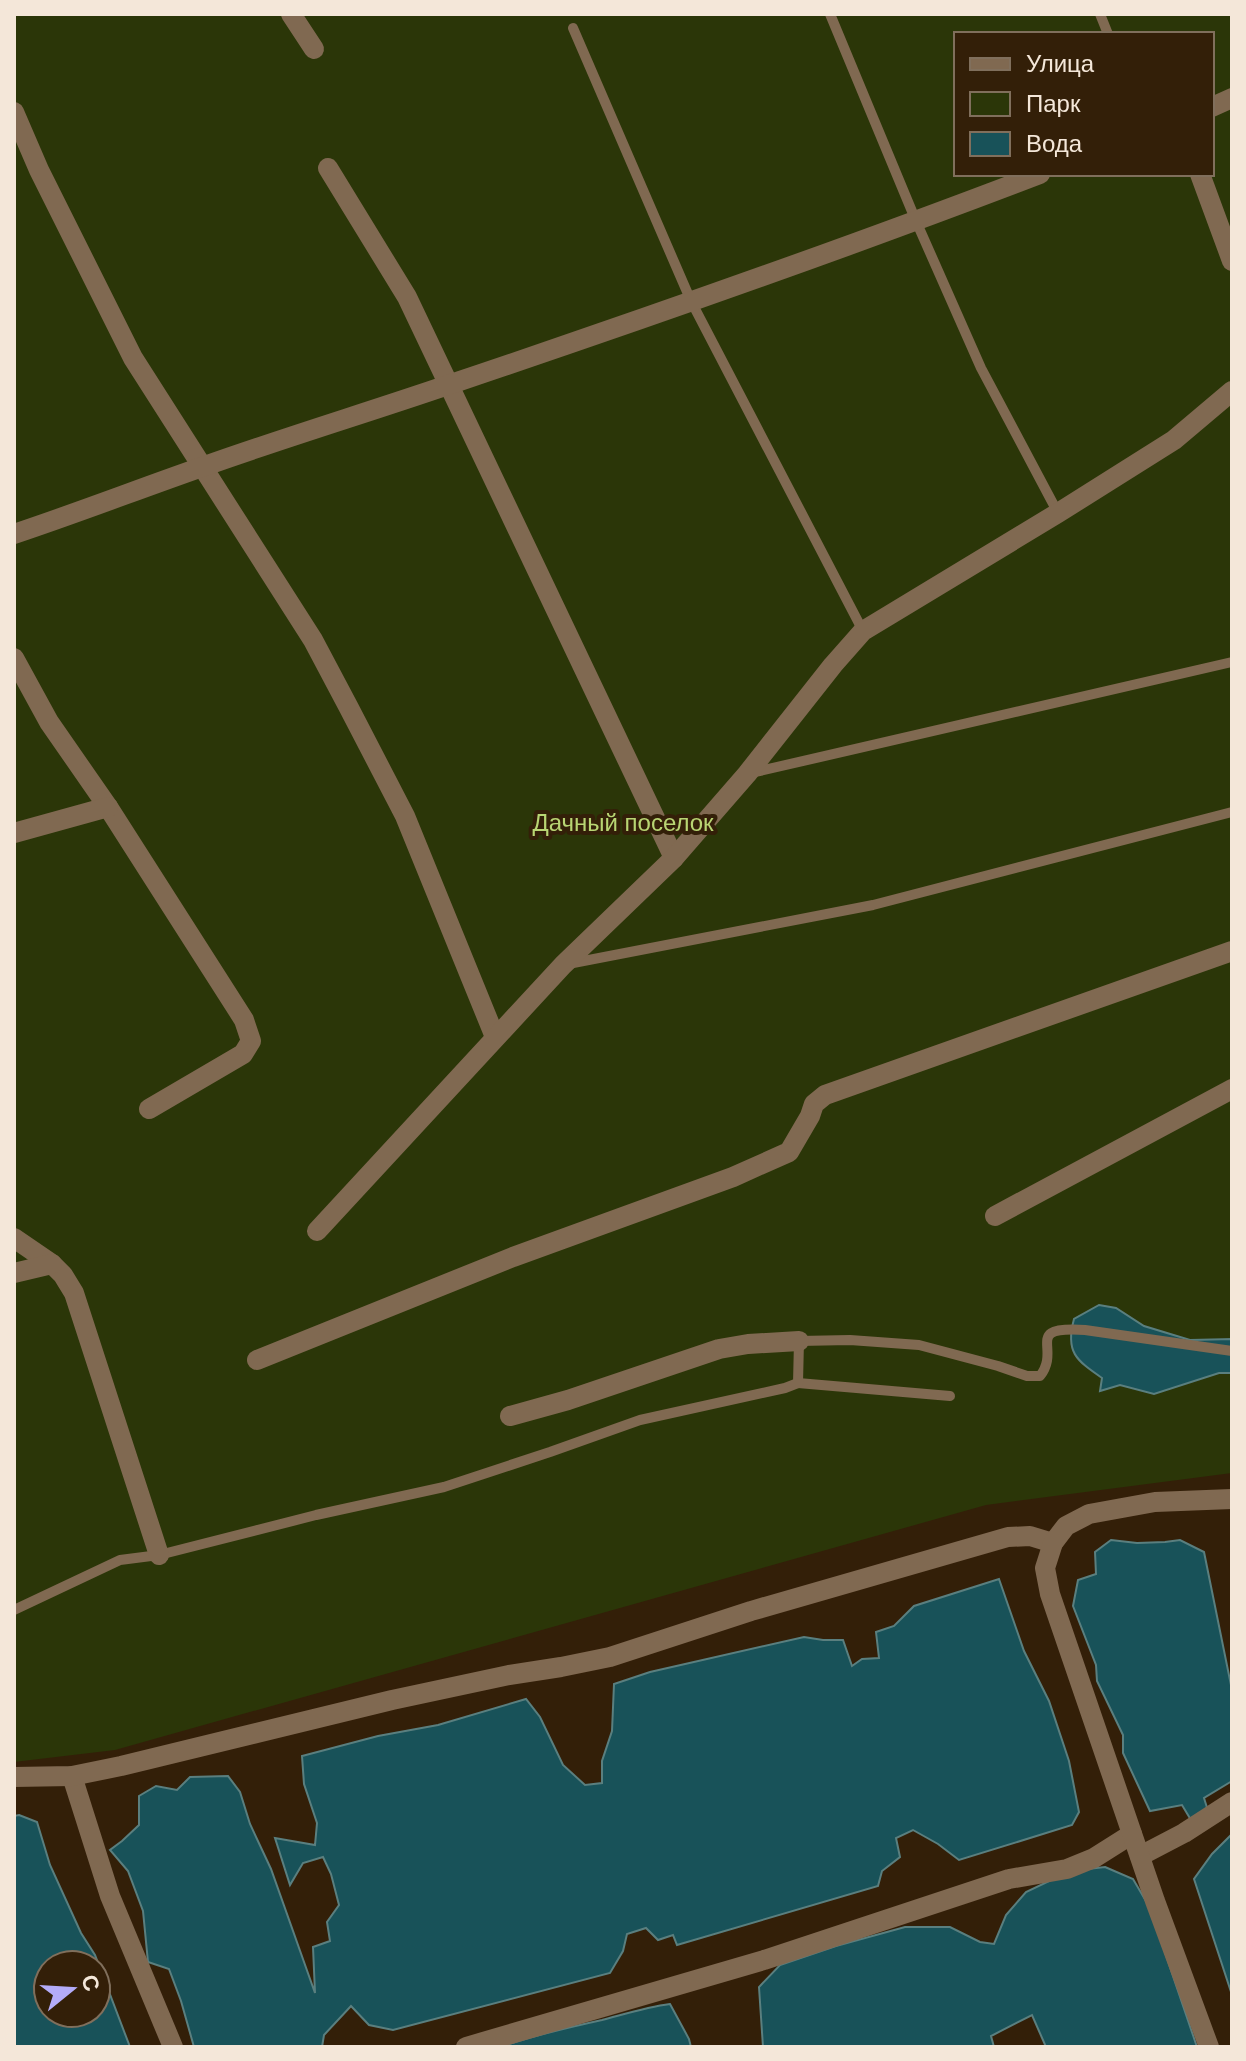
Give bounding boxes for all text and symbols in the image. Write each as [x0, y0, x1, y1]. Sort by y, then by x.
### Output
legend [954, 32, 1214, 176]
text: Улица [1026, 50, 1095, 77]
text: Парк [1026, 90, 1081, 117]
text: Вода [1026, 130, 1083, 157]
park label: Дачный поселок [532, 809, 714, 836]
north arrow [32, 1949, 112, 2029]
text: С [76, 1972, 105, 1994]

